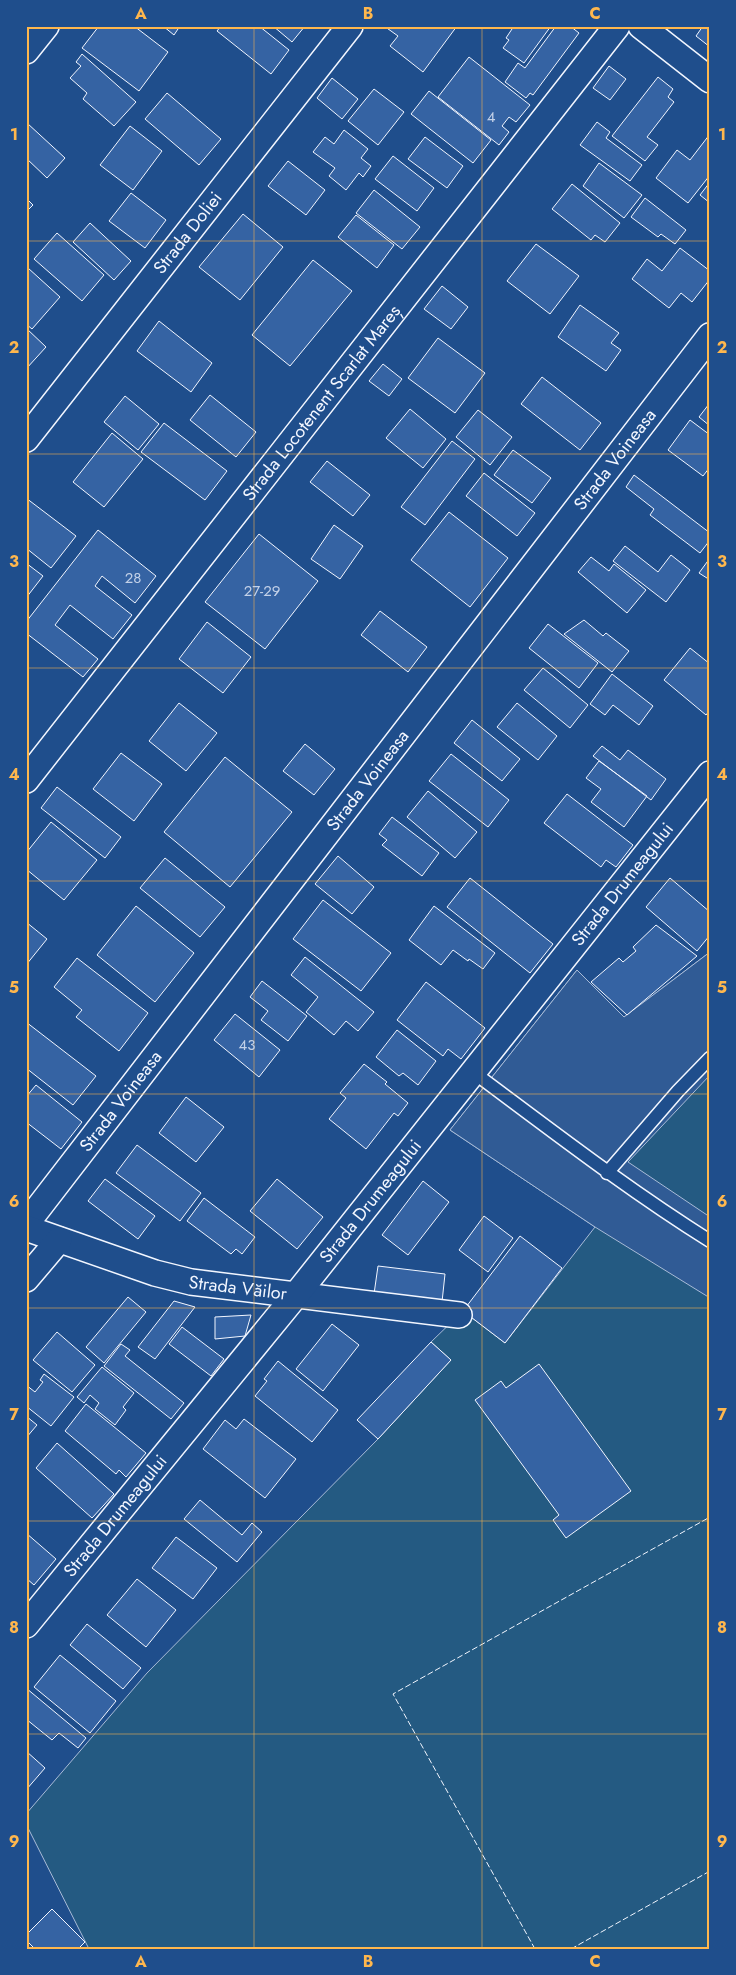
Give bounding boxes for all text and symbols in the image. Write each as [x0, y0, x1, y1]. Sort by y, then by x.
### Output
text: A [134, 2, 147, 25]
text: B [363, 2, 373, 25]
text: C [589, 2, 601, 25]
house number: 4 [487, 106, 496, 128]
text: 1 [10, 123, 18, 146]
text: 1 [718, 123, 726, 146]
street label: Strada Doliei [147, 186, 228, 280]
street label: Strada Locotenent Scarlat Mareș [236, 299, 407, 507]
text: 2 [9, 336, 19, 359]
text: 2 [717, 336, 727, 359]
street label: Strada Voineasa [567, 403, 662, 516]
text: 3 [9, 550, 19, 573]
text: 3 [717, 550, 727, 573]
house number: 28 [125, 567, 141, 589]
house number: 27-29 [244, 580, 280, 602]
street label: Strada Voineasa [320, 724, 415, 837]
text: 4 [8, 763, 20, 786]
text: 4 [716, 763, 728, 786]
street label: Strada Drumeagului [565, 817, 680, 952]
text: 5 [9, 976, 19, 999]
text: 5 [717, 976, 727, 999]
house number: 43 [239, 1034, 255, 1056]
street label: Strada Voineasa [73, 1045, 168, 1157]
street label: Strada Drumeagului [313, 1134, 428, 1269]
text: 6 [9, 1190, 19, 1213]
text: 6 [717, 1190, 727, 1213]
street label: Strada Văilor [187, 1269, 289, 1307]
text: 7 [9, 1403, 19, 1426]
text: 7 [717, 1403, 727, 1426]
street label: Strada Drumeagului [57, 1449, 173, 1583]
text: 8 [9, 1616, 19, 1639]
text: 8 [717, 1616, 727, 1639]
text: 9 [9, 1830, 19, 1853]
text: 9 [717, 1830, 727, 1853]
text: A [134, 1950, 147, 1973]
text: B [363, 1950, 373, 1973]
text: C [589, 1950, 601, 1973]

